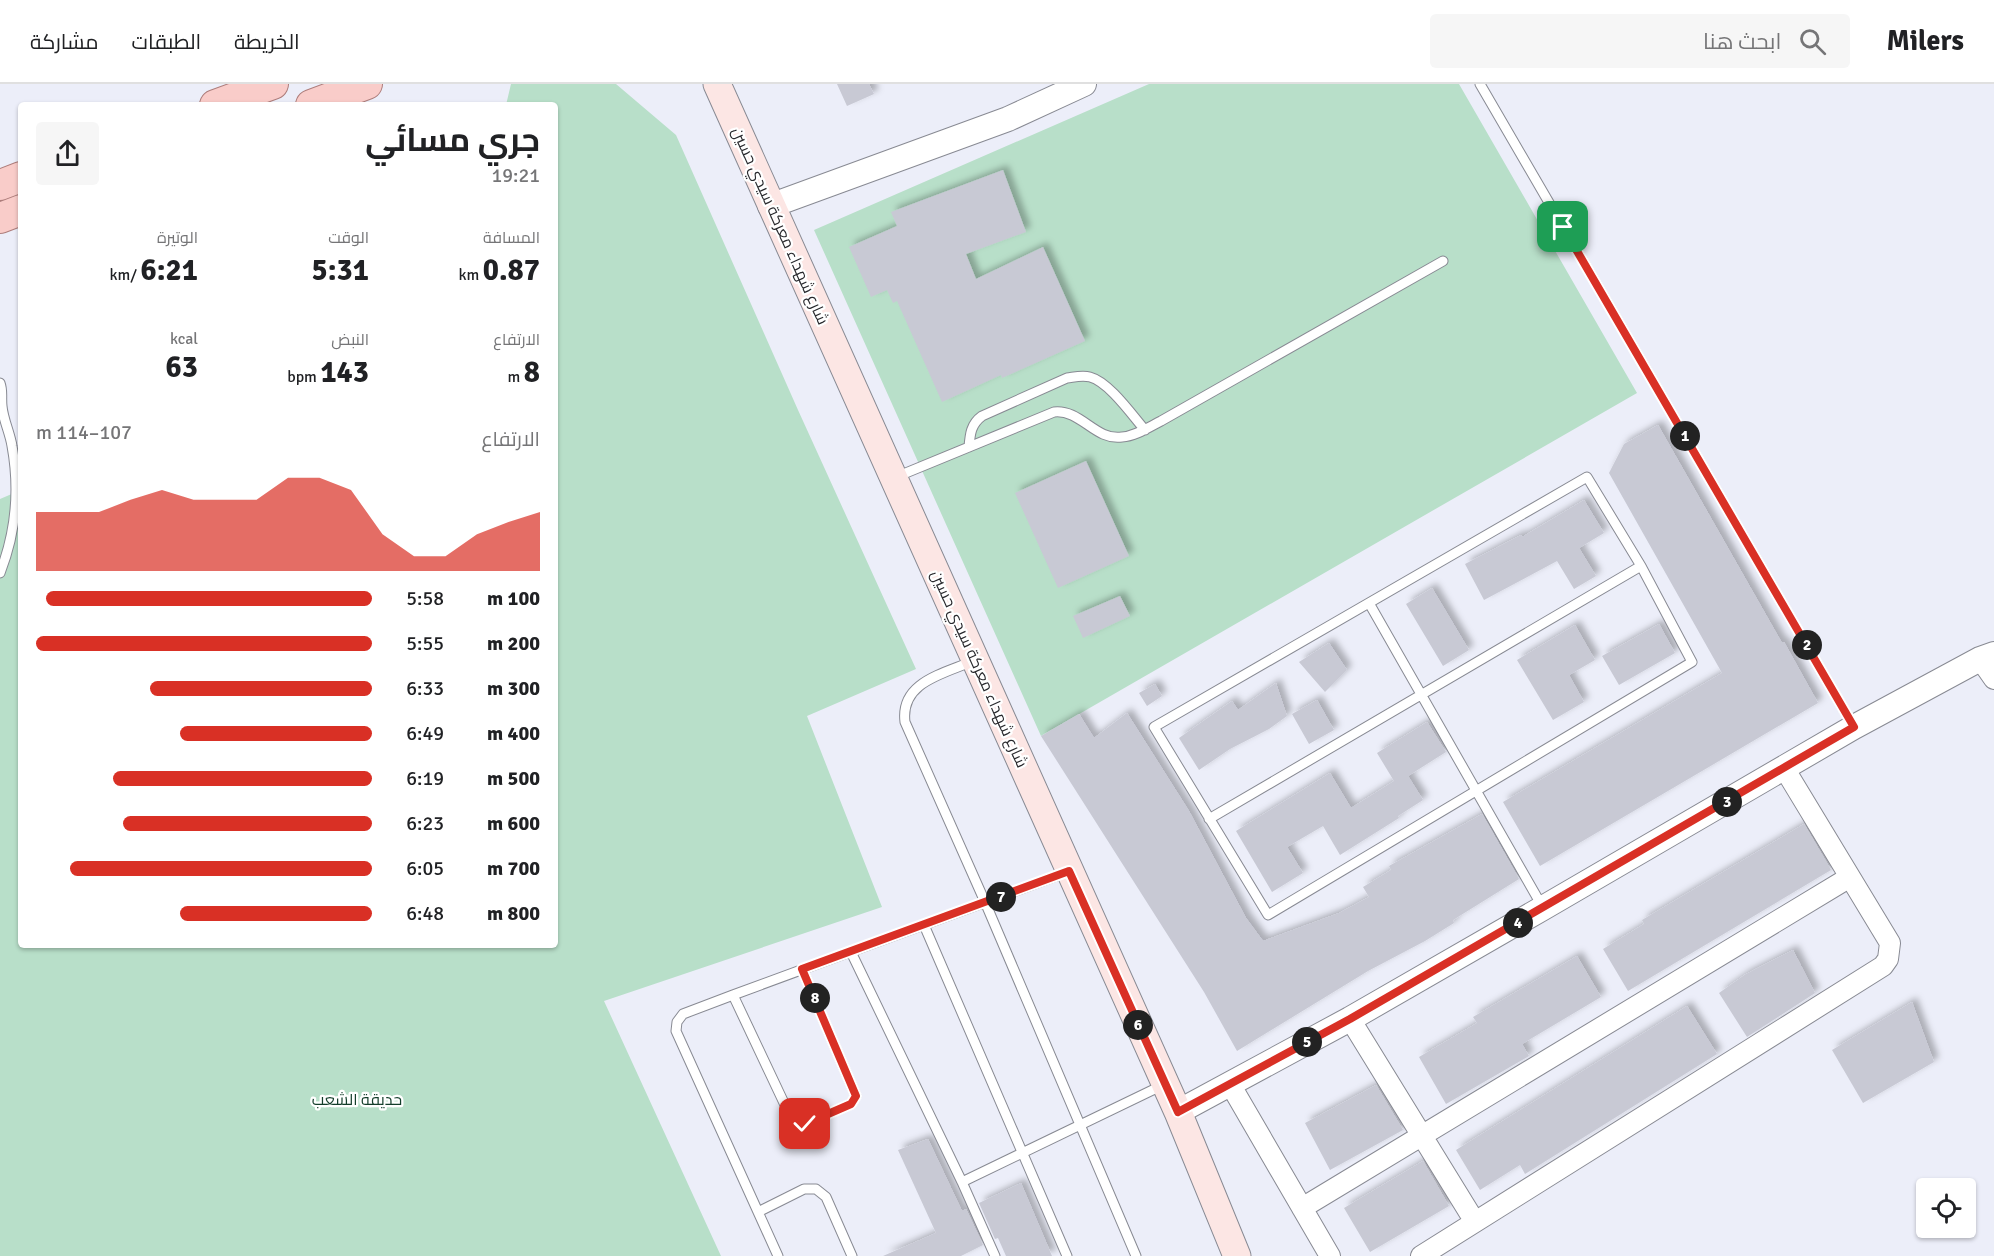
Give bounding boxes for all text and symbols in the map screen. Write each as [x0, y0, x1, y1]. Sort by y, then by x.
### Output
search box [1430, 14, 1850, 68]
text: Milers [1886, 24, 1964, 58]
icon: search [1796, 25, 1829, 58]
text: ابحث هنا [1703, 28, 1781, 55]
text: مشاركة [30, 29, 99, 55]
text: الطبقات [132, 29, 201, 55]
text: الخريطة [234, 29, 300, 55]
text: جري مسائي [365, 120, 540, 161]
button: share [36, 122, 99, 185]
street label: شارع شهداء معركة سيدي حسين [725, 124, 833, 329]
text: 19:21 [491, 163, 540, 188]
pin [1537, 201, 1588, 252]
icon: arrive [1546, 210, 1579, 243]
text: الوتيرة [157, 228, 198, 248]
text: الوقت [328, 228, 369, 248]
text: المسافة [483, 228, 540, 248]
text: 6:21 [141, 252, 198, 289]
text: 5:31 [312, 252, 369, 289]
text: 0.87 [483, 252, 540, 289]
text: /km [110, 265, 141, 285]
text: km [458, 265, 483, 285]
text: kcal [170, 329, 198, 349]
text: النبض [331, 330, 369, 350]
text: الارتفاع [493, 330, 540, 350]
text: 63 [166, 349, 198, 386]
text: 143 [320, 354, 369, 391]
text: 8 [524, 354, 540, 391]
text: bpm [287, 367, 320, 387]
text: m [508, 367, 524, 387]
text: 107–114 m [36, 420, 132, 445]
pin: 1 [1670, 421, 1700, 451]
text: 1 [1681, 426, 1689, 446]
text: الارتفاع [481, 427, 540, 452]
street label: شارع شهداء معركة سيدي حسين [924, 567, 1032, 772]
text: 5:58 [406, 586, 444, 611]
text: 100 m [487, 586, 540, 611]
pin: 2 [1792, 630, 1822, 660]
text: 5:55 [406, 631, 444, 656]
text: 200 m [487, 631, 540, 656]
text: 2 [1803, 635, 1811, 655]
text: 6:33 [406, 676, 444, 701]
text: 300 m [487, 676, 540, 701]
text: 6:49 [406, 721, 444, 746]
text: 400 m [487, 721, 540, 746]
text: 6:19 [406, 766, 444, 791]
text: 500 m [487, 766, 540, 791]
pin: 3 [1712, 787, 1742, 817]
text: 3 [1723, 792, 1731, 812]
text: 6:23 [406, 811, 444, 836]
text: 600 m [487, 811, 540, 836]
text: 6:05 [406, 856, 444, 881]
text: 700 m [487, 856, 540, 881]
pin: 7 [986, 882, 1016, 912]
text: 7 [997, 887, 1005, 907]
text: 6:48 [406, 901, 444, 926]
text: 800 m [487, 901, 540, 926]
pin: 4 [1503, 908, 1533, 938]
text: 4 [1514, 913, 1522, 933]
pin: 8 [800, 983, 830, 1013]
text: 8 [811, 988, 819, 1008]
pin: 6 [1123, 1010, 1153, 1040]
text: 6 [1134, 1015, 1142, 1035]
pin: 5 [1292, 1027, 1322, 1057]
text: 5 [1303, 1032, 1311, 1052]
park label: حديقة الشعب [312, 1090, 402, 1110]
pin [779, 1098, 830, 1149]
icon: check [788, 1107, 821, 1140]
map controls [1916, 1178, 1976, 1238]
button: locate [1916, 1178, 1976, 1238]

